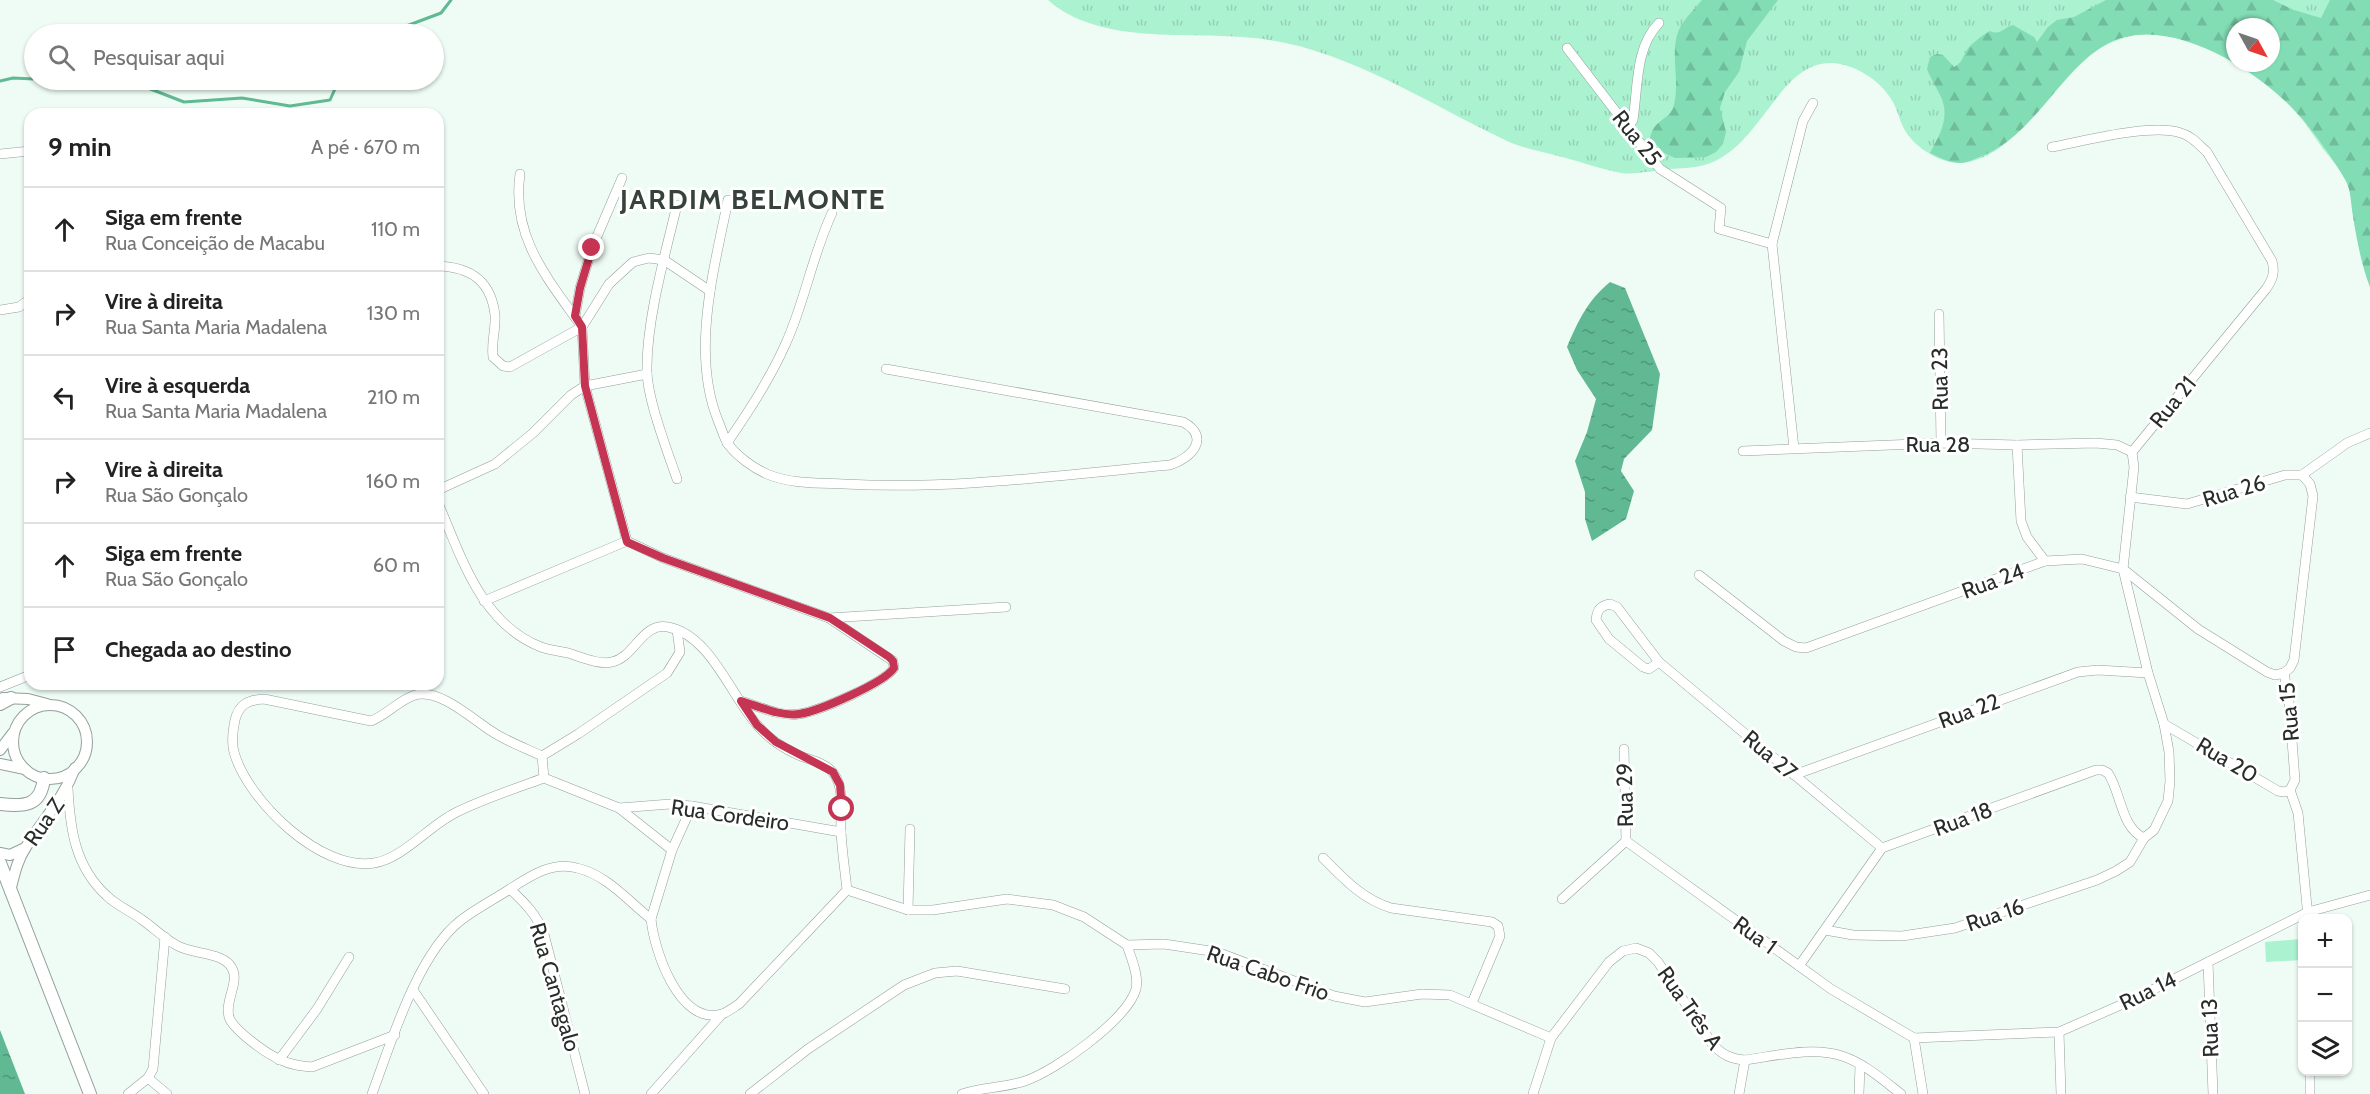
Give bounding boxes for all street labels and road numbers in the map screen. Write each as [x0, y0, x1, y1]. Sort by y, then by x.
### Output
street label: Rua 25 [1607, 105, 1667, 171]
street label: Rua 23 [1926, 347, 1954, 411]
street label: Rua 21 [2144, 371, 2202, 433]
street label: Rua 28 [1906, 431, 1970, 458]
street label: Rua 26 [2199, 469, 2269, 513]
street label: Rua 24 [1958, 557, 2028, 605]
street label: Rua 15 [2273, 681, 2305, 743]
street label: Rua 22 [1935, 688, 2003, 734]
street label: Rua 27 [1737, 725, 1803, 785]
street label: Rua 20 [2191, 731, 2263, 789]
street label: Rua 29 [1611, 763, 1639, 827]
street label: Rua Z [18, 793, 70, 851]
street label: Rua Cordeiro [669, 793, 791, 837]
street label: Rua 18 [1930, 796, 1996, 842]
street label: Rua 16 [1962, 893, 2028, 937]
street label: Rua 1 [1728, 910, 1782, 960]
street label: Rua Cantagalo [524, 919, 586, 1055]
street label: Rua Cabo Frio [1203, 939, 1333, 1007]
street label: Rua Três A [1652, 961, 1729, 1055]
street label: Rua 14 [2115, 966, 2181, 1016]
street label: Rua 13 [2195, 998, 2225, 1058]

